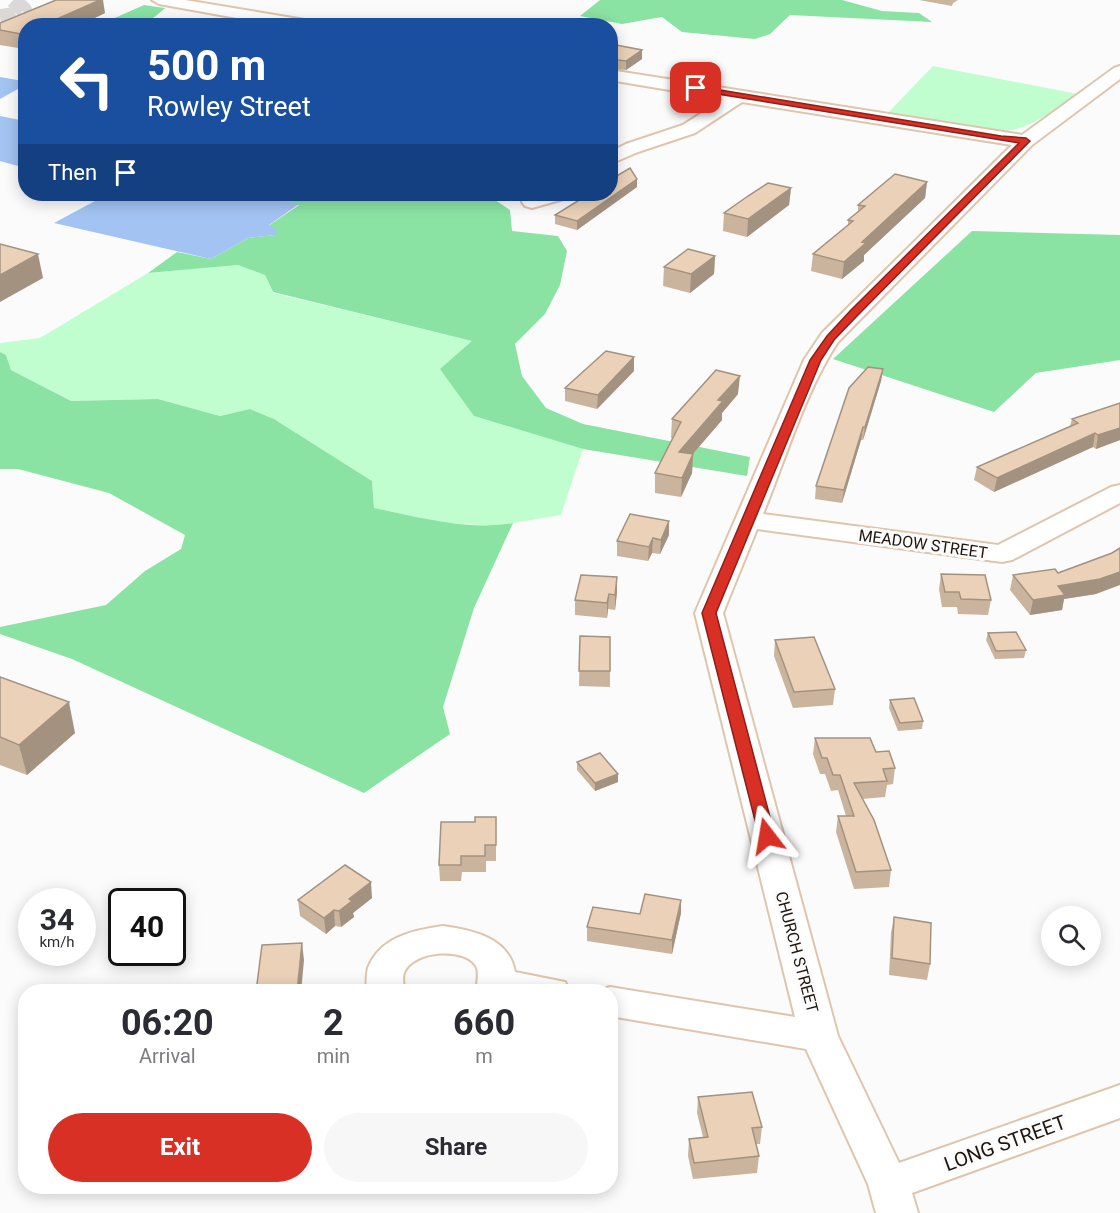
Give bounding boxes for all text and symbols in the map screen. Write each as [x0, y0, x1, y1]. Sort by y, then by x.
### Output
text: 500 m [147, 41, 266, 90]
icon: left [48, 42, 126, 120]
pin [670, 62, 721, 113]
icon: arrive [679, 71, 712, 104]
text: Rowley Street [147, 91, 311, 123]
icon: arrive [109, 156, 142, 189]
text: Then [48, 160, 97, 185]
street label: MEADOW STREET [857, 526, 989, 563]
position arrow [735, 804, 799, 868]
speed limit sign: 40 [108, 888, 186, 966]
street label: CHURCH STREET [772, 889, 822, 1015]
text: 34 [40, 902, 74, 937]
map controls [1041, 906, 1101, 966]
button: search [1041, 906, 1101, 966]
text: km/h [39, 933, 75, 951]
text: 06:20 [121, 1002, 214, 1044]
text: 2 [323, 1002, 344, 1044]
text: 660 [453, 1002, 515, 1044]
text: Arrival [139, 1044, 196, 1068]
text: min [317, 1044, 350, 1068]
text: m [475, 1044, 493, 1068]
street label: LONG STREET [941, 1110, 1069, 1176]
button: Exit [48, 1113, 312, 1182]
button: Share [324, 1113, 588, 1182]

